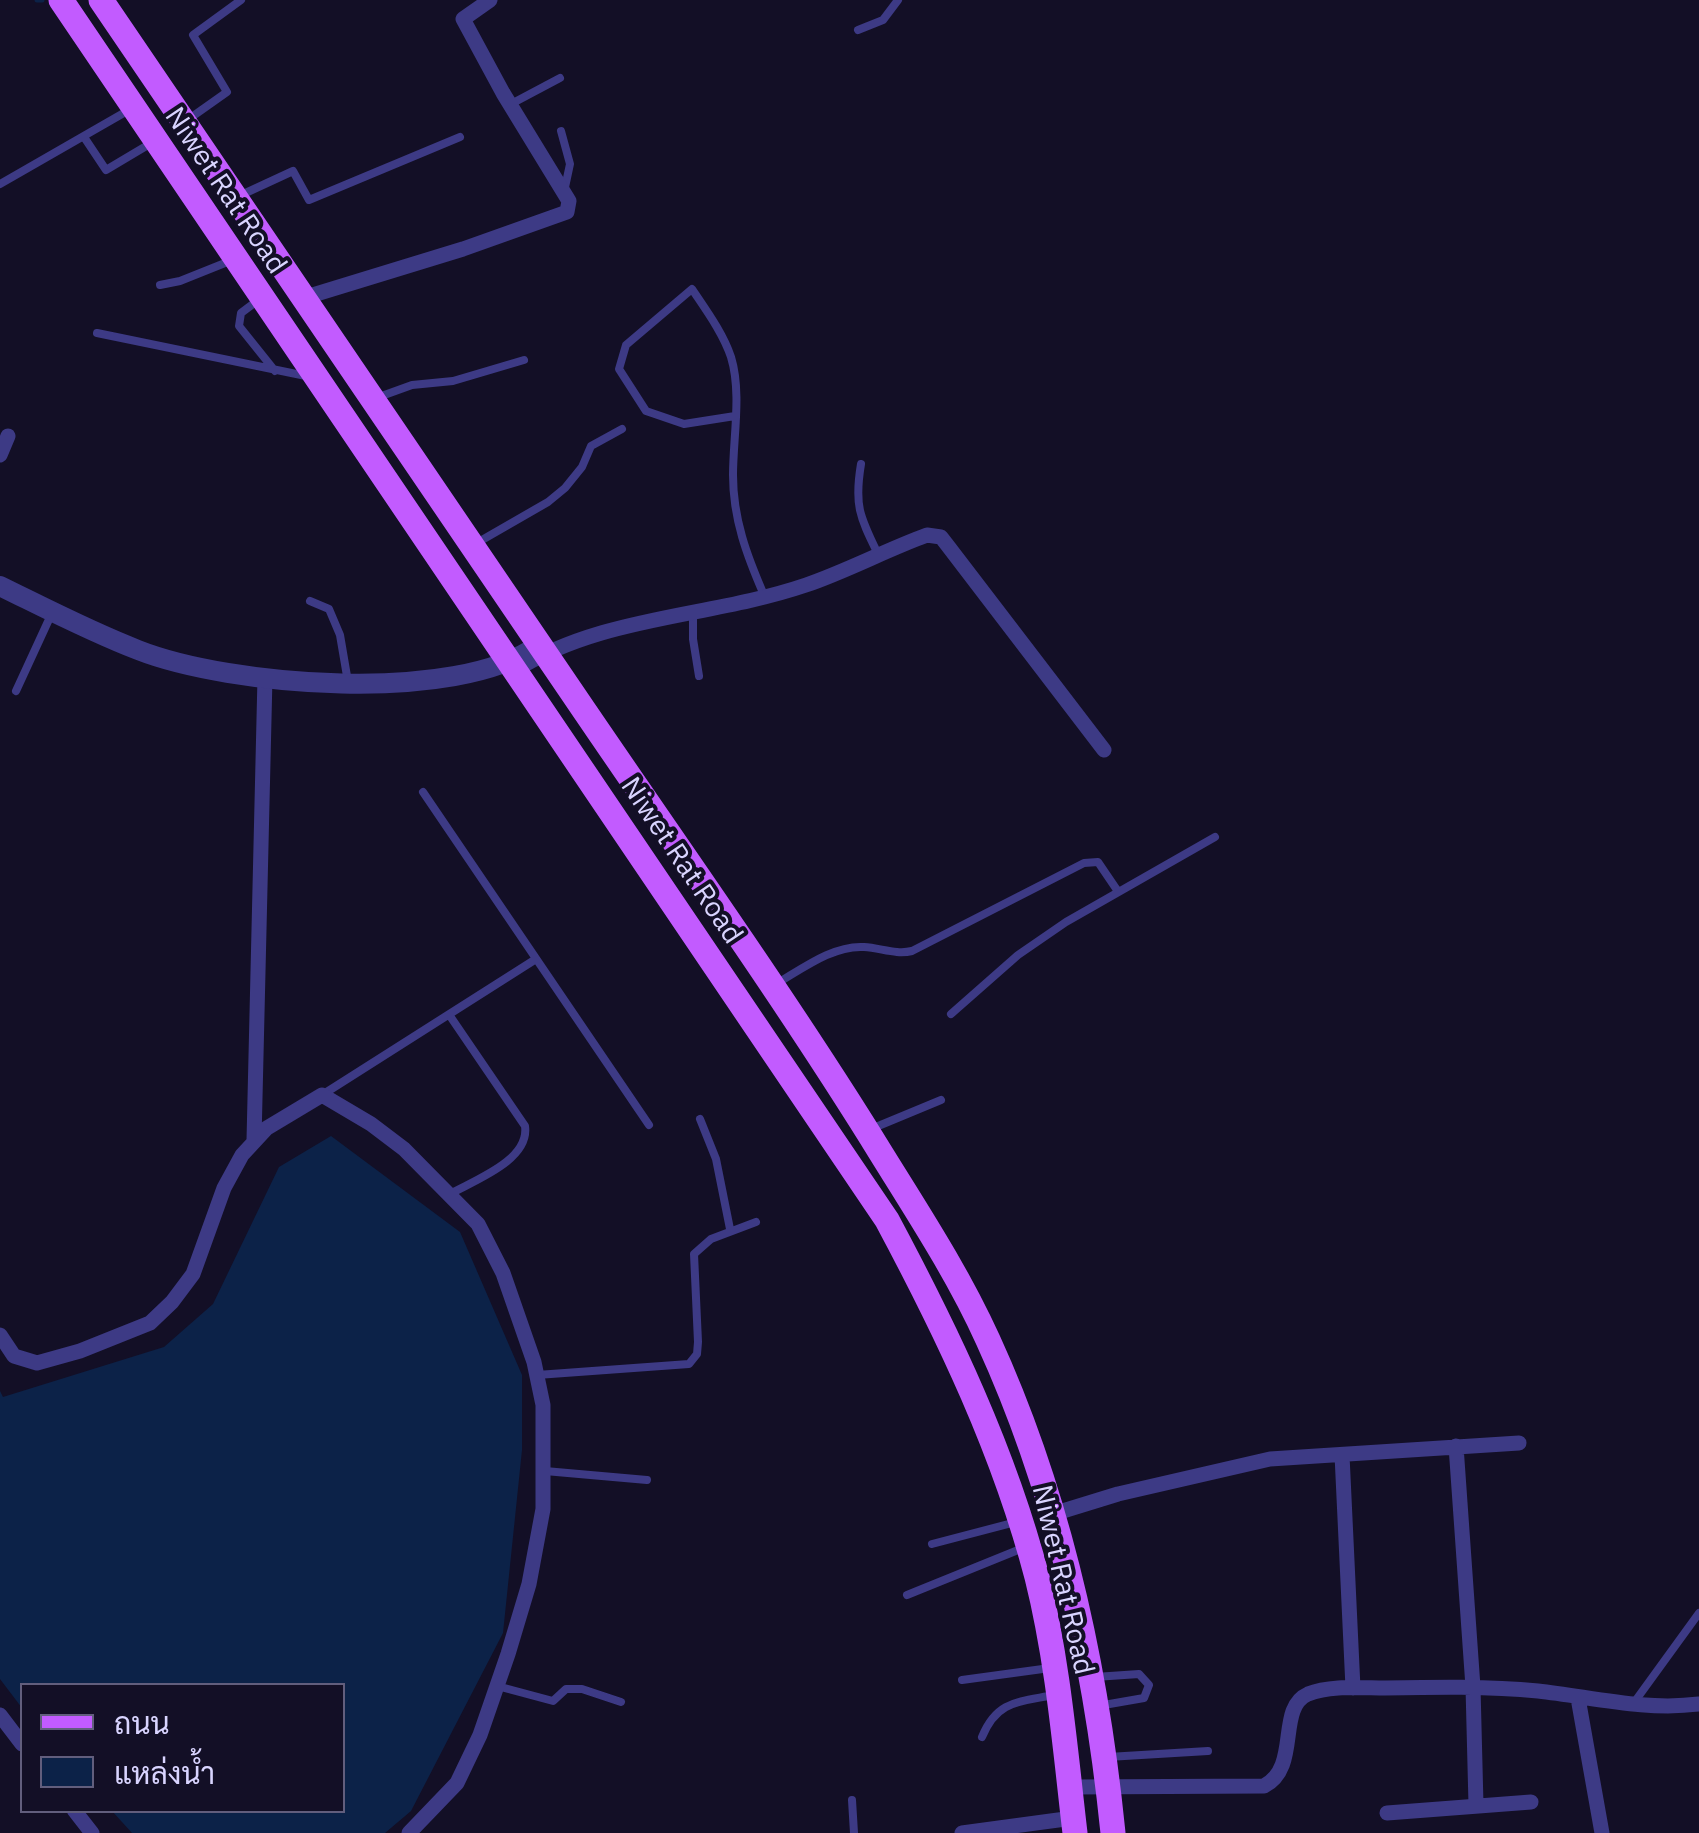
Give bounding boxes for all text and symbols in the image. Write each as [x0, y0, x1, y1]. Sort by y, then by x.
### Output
street label: Niwet Rat Road [157, 101, 293, 281]
street label: Niwet Rat Road [613, 771, 749, 951]
street label: Niwet Rat Road [1024, 1482, 1100, 1678]
legend [20, 1683, 345, 1813]
text: ถนน [114, 1703, 170, 1742]
text: แหล่งน้ำ [114, 1753, 215, 1792]

